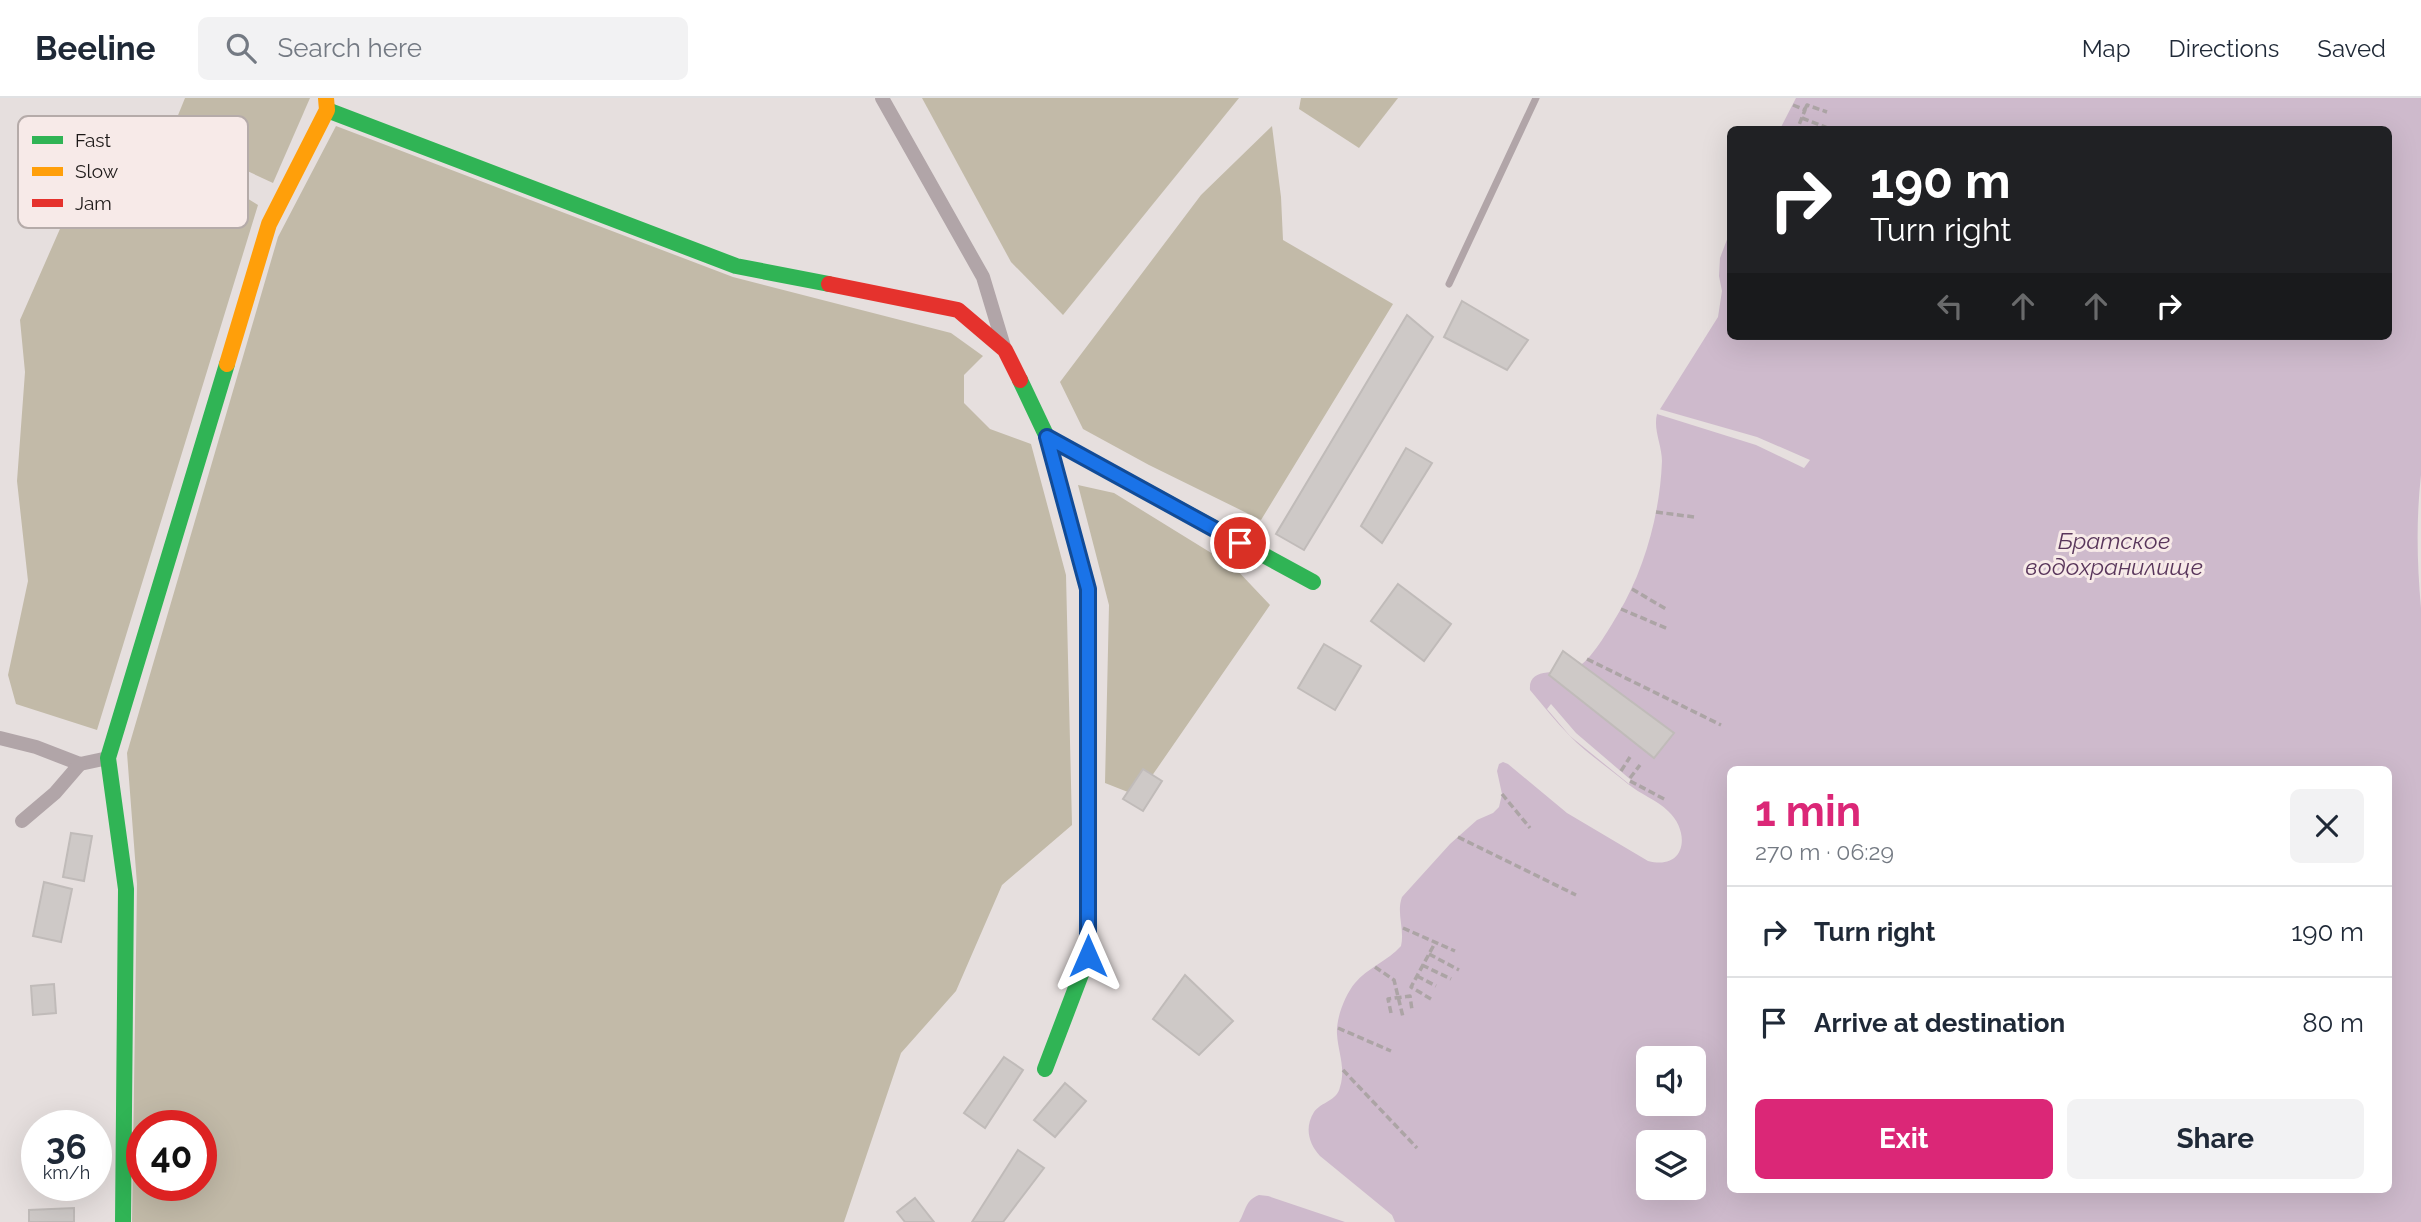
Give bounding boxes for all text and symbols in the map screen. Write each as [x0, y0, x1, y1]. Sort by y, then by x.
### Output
search box [198, 17, 688, 80]
text: Beeline [35, 29, 156, 68]
icon: search [222, 29, 260, 67]
text: Search here [278, 33, 422, 63]
text: Map [2082, 34, 2131, 63]
text: Directions [2169, 34, 2279, 63]
text: Saved [2317, 34, 2386, 63]
legend [18, 116, 248, 228]
text: Fast [75, 129, 111, 151]
text: 190 m [1870, 152, 2011, 209]
icon: right [1755, 154, 1846, 245]
text: Slow [75, 160, 119, 182]
text: Jam [75, 192, 112, 214]
text: Turn right [1870, 211, 2011, 248]
icon: left [1931, 287, 1969, 325]
icon: ahead [2004, 287, 2042, 325]
icon: ahead [2077, 287, 2115, 325]
icon: right [2150, 287, 2188, 325]
pin [1210, 513, 1270, 573]
icon: arrive [1221, 524, 1259, 562]
water label: Братское водохранилище [2025, 527, 2203, 580]
text: 1 min [1755, 787, 1861, 836]
button: close [2290, 789, 2364, 863]
text: 270 m · 06:29 [1755, 838, 1894, 865]
icon: right [1755, 913, 1793, 951]
text: Turn right [1814, 917, 1935, 947]
text: 190 m [2291, 917, 2364, 947]
position arrow [1051, 919, 1125, 993]
icon: arrive [1755, 1004, 1793, 1042]
text: Arrive at destination [1814, 1008, 2065, 1038]
text: 80 m [2302, 1008, 2364, 1038]
map controls [1636, 1046, 1706, 1200]
button: sound [1636, 1046, 1706, 1116]
button: Exit [1755, 1099, 2053, 1179]
button: Share [2067, 1099, 2364, 1179]
speed limit sign: 40 [126, 1110, 217, 1201]
text: 36 [46, 1126, 87, 1167]
button: layers [1636, 1130, 1706, 1200]
text: km/h [43, 1162, 90, 1183]

